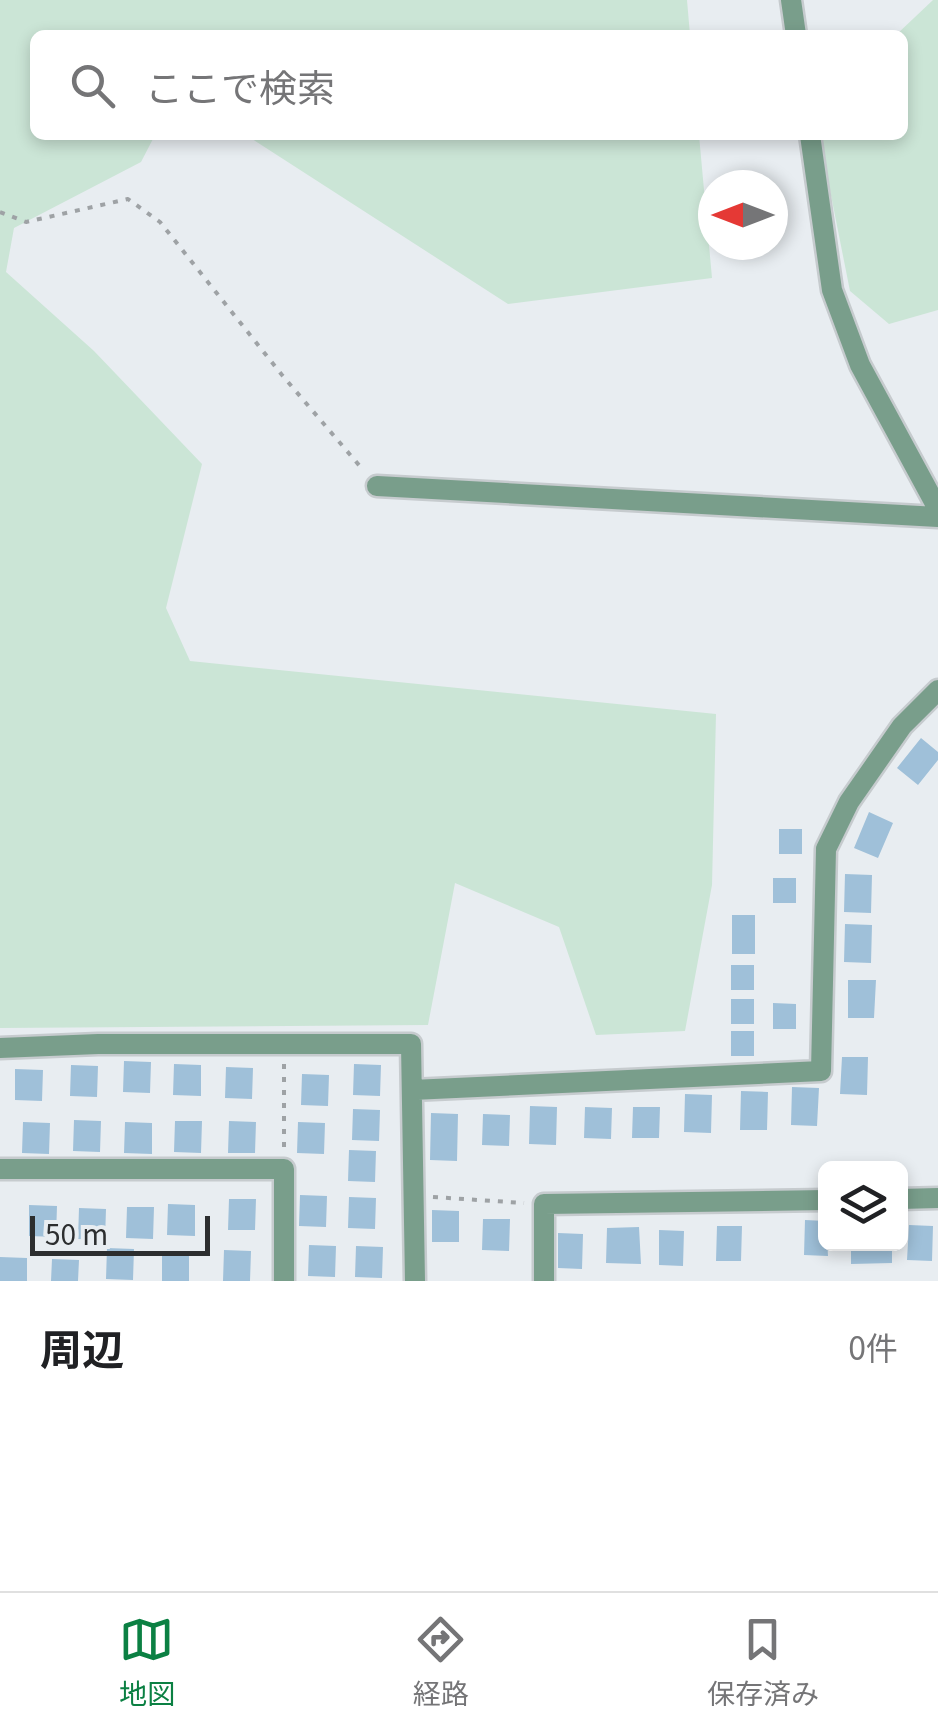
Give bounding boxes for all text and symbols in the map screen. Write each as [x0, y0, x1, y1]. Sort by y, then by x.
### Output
search box [30, 30, 908, 140]
icon: search [65, 58, 120, 113]
text: ここで検索 [145, 58, 335, 113]
north arrow [698, 170, 788, 260]
map controls [818, 1161, 908, 1251]
button: layers [818, 1161, 908, 1251]
scale bar [30, 1211, 210, 1256]
text: 50 m [45, 1213, 108, 1253]
text: 周辺 [40, 1316, 124, 1377]
text: 0件 [848, 1323, 898, 1369]
tab: 地図 [119, 1612, 175, 1712]
tab: 経路 [413, 1612, 469, 1712]
tab: 保存済み [707, 1612, 819, 1712]

